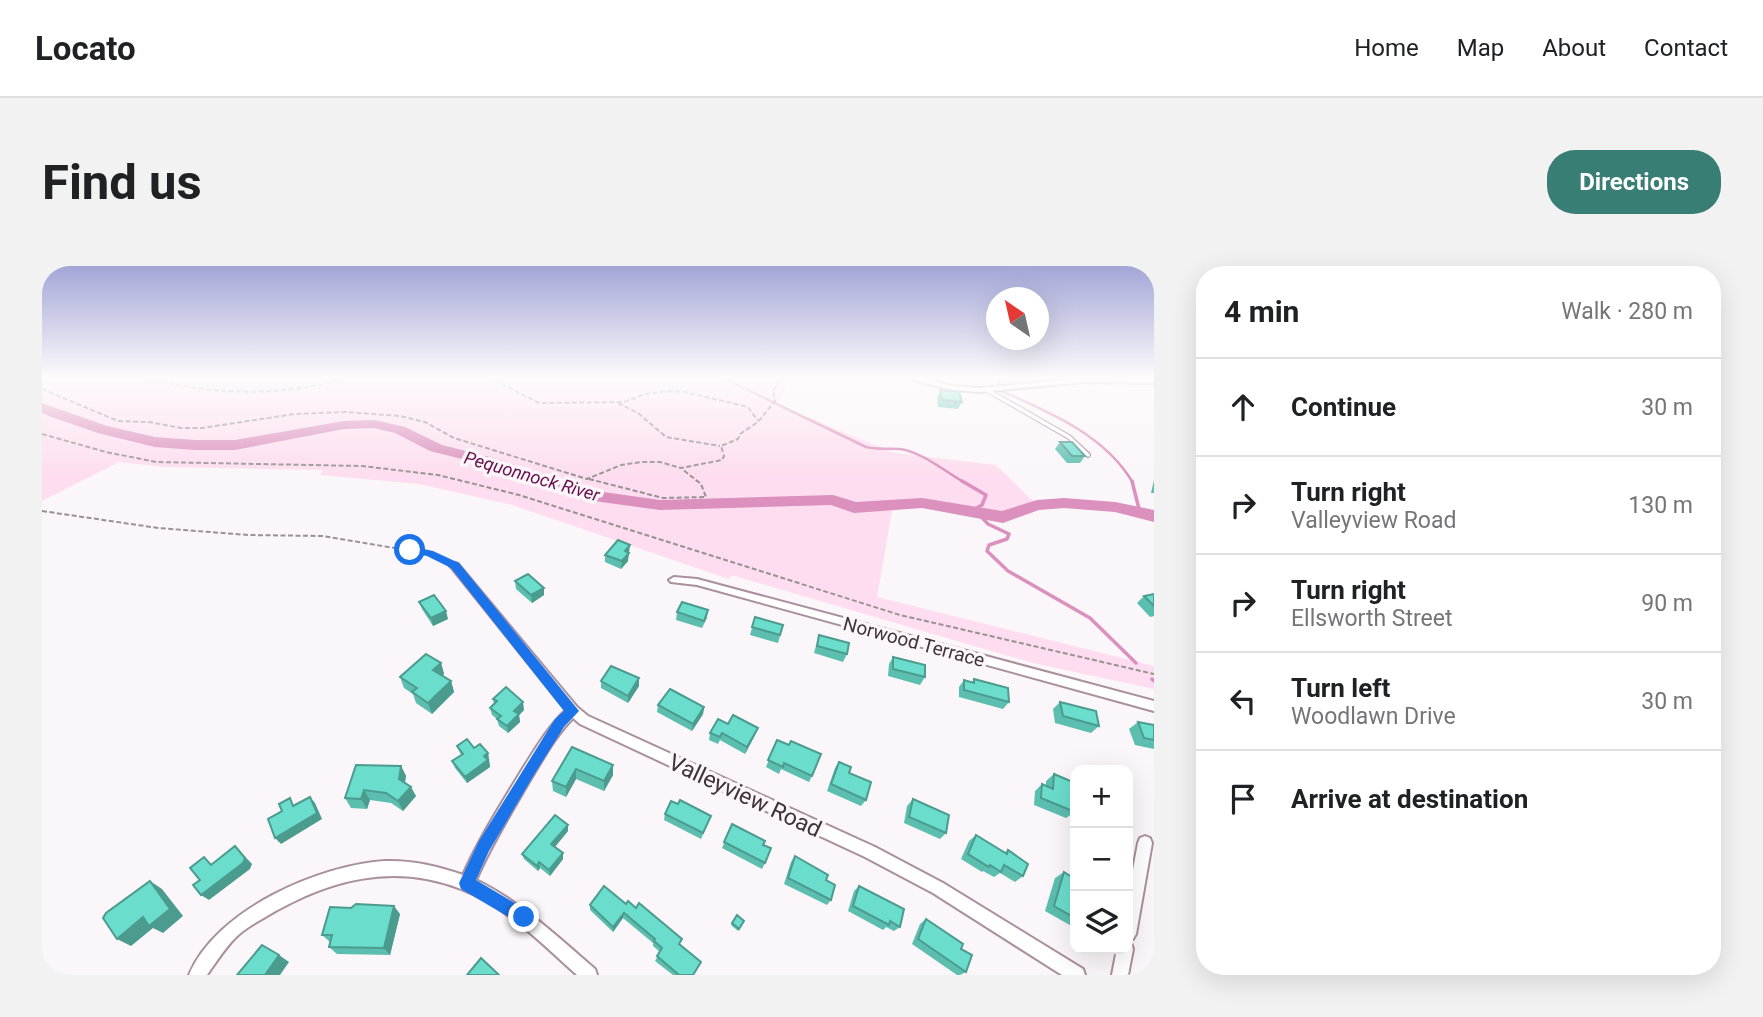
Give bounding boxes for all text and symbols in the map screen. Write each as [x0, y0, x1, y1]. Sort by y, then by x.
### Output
text: Locato [35, 29, 136, 68]
text: Home [1354, 34, 1419, 62]
text: Map [1457, 34, 1504, 62]
text: About [1542, 34, 1606, 62]
text: Contact [1644, 34, 1728, 62]
button: Directions [1547, 150, 1721, 214]
text: Find us [42, 154, 202, 211]
north arrow [986, 287, 1049, 350]
text: 4 min [1224, 294, 1299, 329]
text: Walk · 280 m [1561, 298, 1693, 325]
icon: ahead [1224, 388, 1262, 426]
text: Continue [1291, 392, 1396, 422]
text: 30 m [1641, 394, 1693, 421]
water label: Pequonnock River [462, 447, 603, 506]
text: Turn right [1291, 477, 1406, 507]
icon: right [1224, 486, 1262, 524]
text: 130 m [1628, 492, 1693, 519]
text: Valleyview Road [1291, 507, 1456, 534]
route start [394, 534, 425, 565]
text: Turn right [1291, 575, 1406, 605]
icon: right [1224, 584, 1262, 622]
text: 90 m [1641, 590, 1693, 617]
text: Ellsworth Street [1291, 605, 1452, 632]
street label: Norwood Terrace [841, 612, 987, 672]
text: Turn left [1291, 673, 1390, 703]
icon: left [1224, 682, 1262, 720]
text: 30 m [1641, 688, 1693, 715]
text: Woodlawn Drive [1291, 703, 1456, 730]
street label: Valleyview Road [664, 749, 826, 843]
map controls [1070, 765, 1133, 954]
button: + [1070, 765, 1133, 828]
icon: arrive [1224, 780, 1262, 818]
text: Arrive at destination [1291, 784, 1528, 814]
button: − [1070, 828, 1133, 891]
button: layers [1070, 891, 1133, 954]
route end [508, 901, 539, 932]

